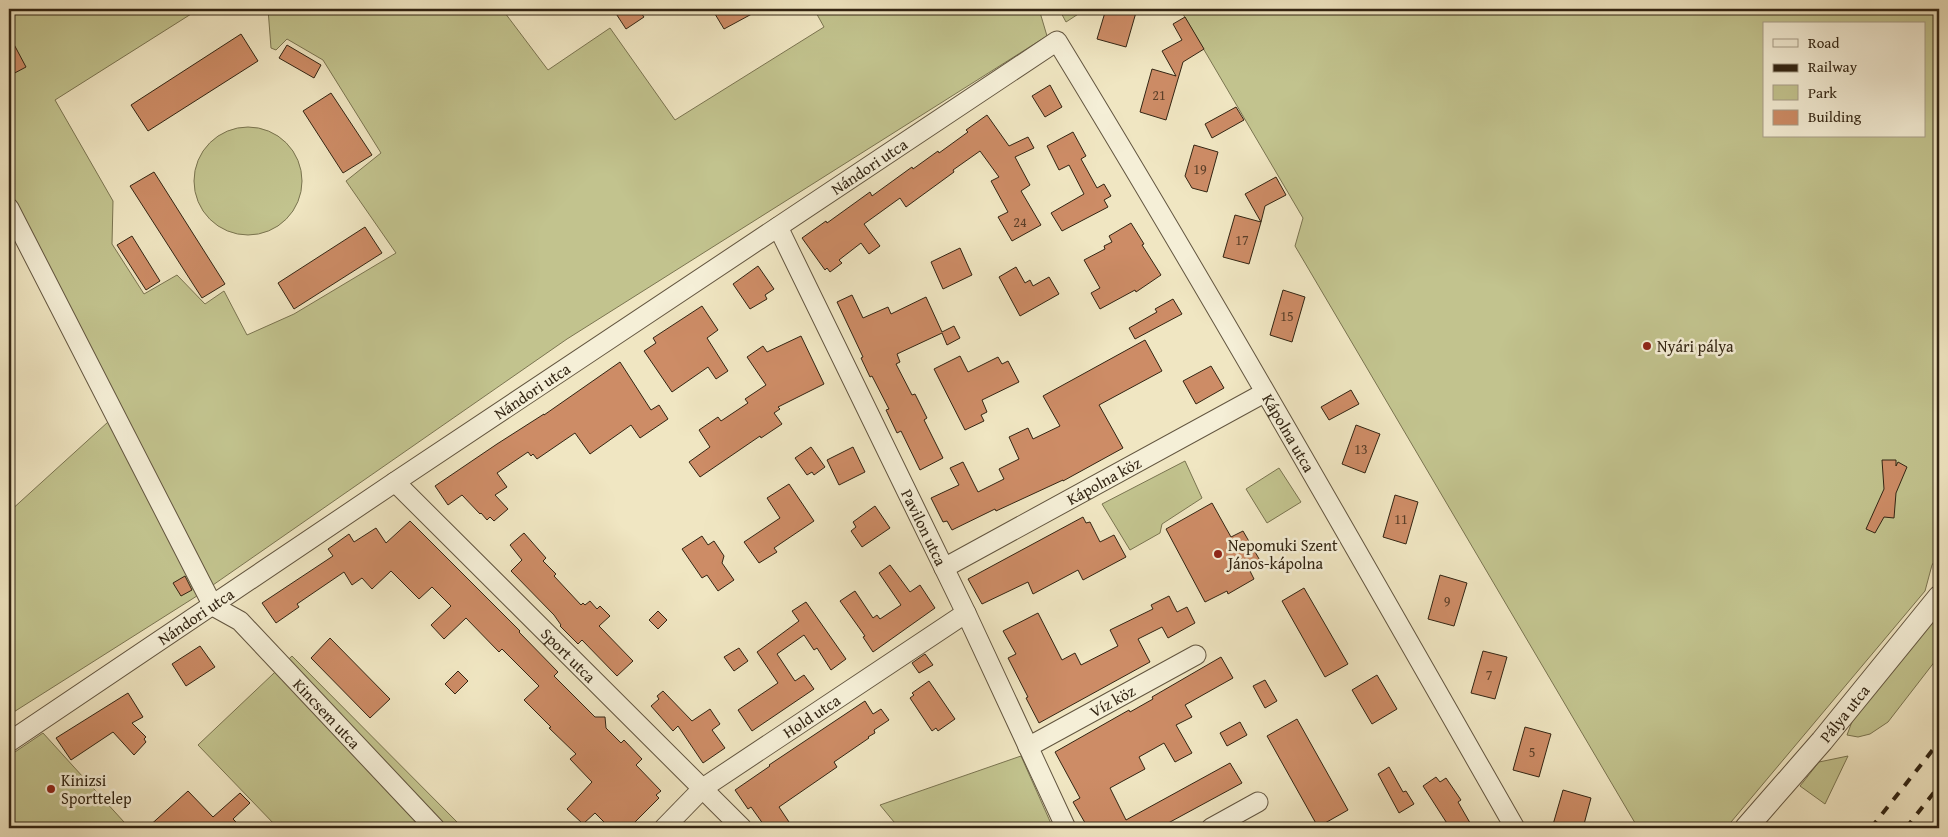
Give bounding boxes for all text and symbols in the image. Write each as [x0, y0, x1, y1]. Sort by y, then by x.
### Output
legend [1763, 22, 1926, 138]
text: Road [1808, 32, 1839, 53]
text: Railway [1808, 56, 1858, 77]
text: Park [1808, 82, 1837, 103]
house number: 21 [1152, 85, 1166, 105]
text: Building [1808, 106, 1862, 127]
street label: Nándori utca [826, 132, 912, 200]
house number: 19 [1193, 159, 1207, 179]
house number: 24 [1013, 212, 1027, 232]
house number: 17 [1235, 230, 1249, 250]
house number: 15 [1280, 306, 1294, 326]
place label: Nyári pálya [1657, 334, 1734, 358]
marker: Nyári pálya [1641, 340, 1653, 352]
street label: Nándori utca [489, 356, 575, 425]
street label: Kápolna utca [1257, 389, 1321, 477]
house number: 13 [1354, 439, 1368, 459]
street label: Kápolna köz [1062, 451, 1145, 511]
street label: Pavilon utca [895, 485, 953, 570]
house number: 11 [1394, 509, 1408, 529]
place label: Nepomuki Szent János-kápolna [1226, 533, 1338, 575]
marker: Nepomuki Szent János-kápolna [1212, 548, 1224, 560]
street label: Nándori utca [153, 582, 239, 651]
house number: 9 [1444, 591, 1451, 611]
street label: Sport utca [535, 622, 602, 688]
house number: 7 [1486, 665, 1493, 685]
street label: Kincsem utca [288, 673, 367, 754]
street label: Víz köz [1085, 679, 1139, 723]
street label: Pálya utca [1813, 679, 1876, 748]
street label: Hold utca [778, 688, 845, 744]
house number: 5 [1529, 742, 1535, 762]
place label: Kinizsi Sporttelep [61, 768, 132, 810]
marker: Kinizsi Sporttelep [45, 783, 57, 795]

